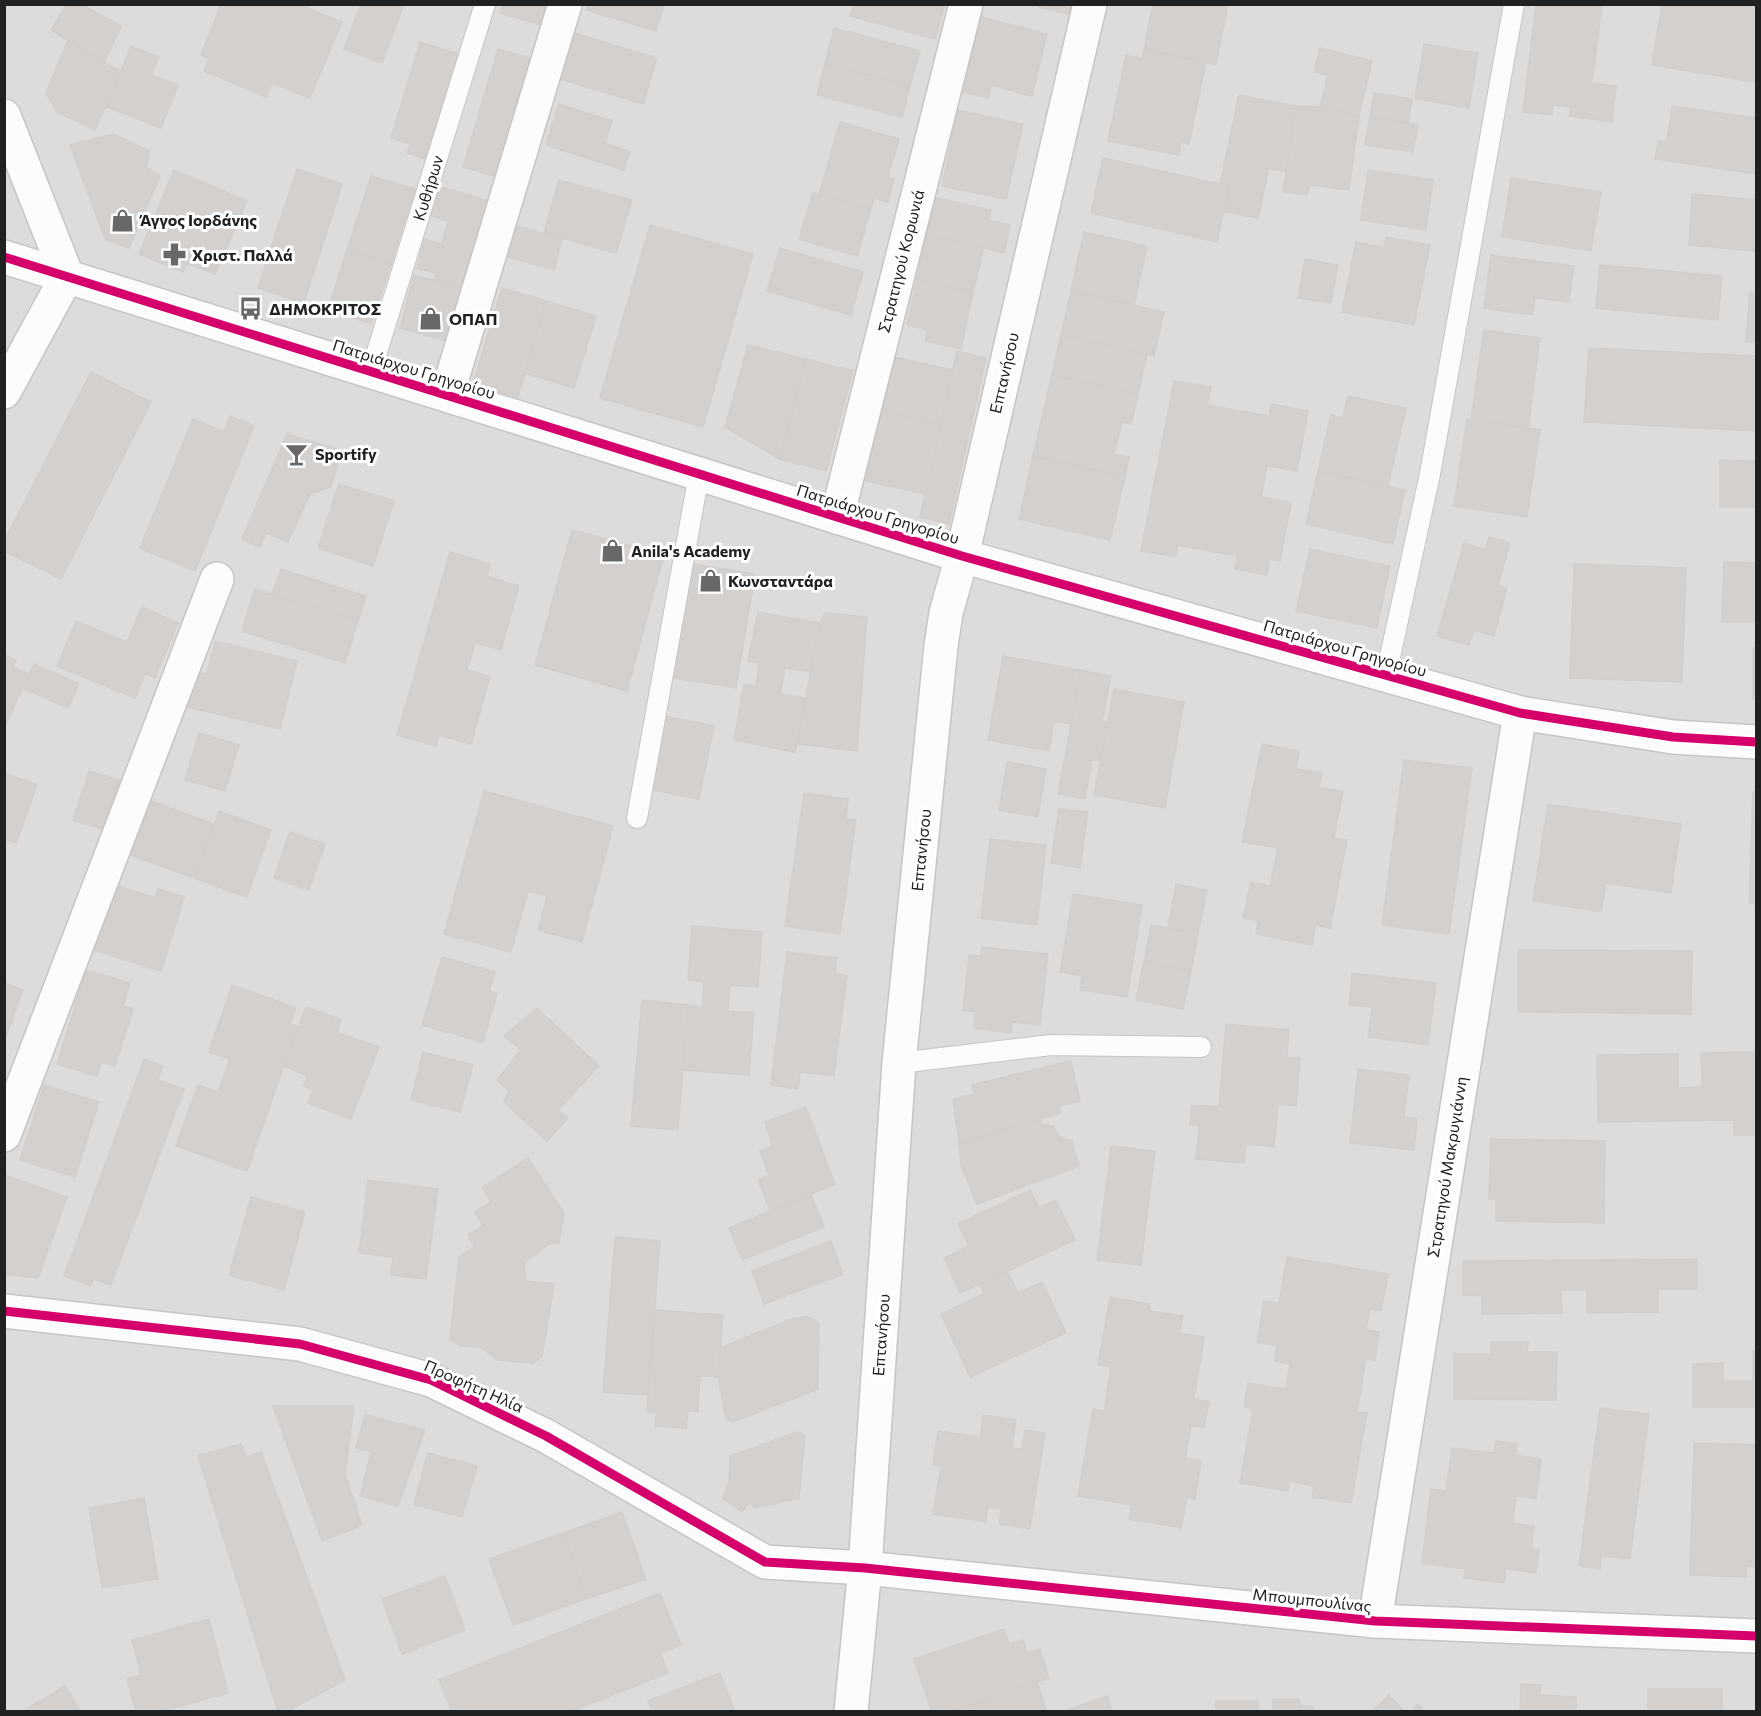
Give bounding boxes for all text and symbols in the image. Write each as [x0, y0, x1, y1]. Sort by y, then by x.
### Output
street label: Κυθήρων [409, 153, 446, 223]
street label: Στρατηγού Κορωνιά [874, 187, 927, 334]
shop icon: Άγγος Ιορδάνης [109, 207, 135, 233]
place label: Άγγος Ιορδάνης [139, 210, 257, 229]
pharmacy icon: Χριστ. Παλλά [161, 242, 187, 268]
place label: Χριστ. Παλλά [192, 245, 293, 264]
bus stop icon: ΔΗΜΟΚΡΙΤΟΣ [238, 296, 264, 322]
place label: ΔΗΜΟΚΡΙΤΟΣ [269, 299, 381, 318]
shop icon: ΟΠΑΠ [418, 306, 444, 332]
place label: ΟΠΑΠ [449, 309, 497, 328]
street label: Επτανήσου [985, 330, 1022, 415]
street label: Πατριάρχου Γρηγορίου [331, 335, 498, 402]
bar icon: Sportify [284, 441, 310, 467]
place label: Sportify [315, 444, 377, 463]
street label: Πατριάρχου Γρηγορίου [795, 480, 962, 547]
shop icon: Anila's Academy [600, 538, 626, 564]
place label: Anila's Academy [631, 541, 751, 560]
shop icon: Κωνσταντάρα [697, 568, 723, 594]
place label: Κωνσταντάρα [728, 571, 833, 590]
street label: Πατριάρχου Γρηγορίου [1261, 615, 1429, 680]
street label: Επτανήσου [907, 808, 934, 892]
street label: Στρατηγού Μακρυγιάννη [1423, 1075, 1470, 1259]
street label: Επτανήσου [868, 1293, 893, 1377]
street label: Προφήτη Ηλία [422, 1355, 527, 1416]
street label: Μπουμπουλίνας [1252, 1584, 1373, 1615]

